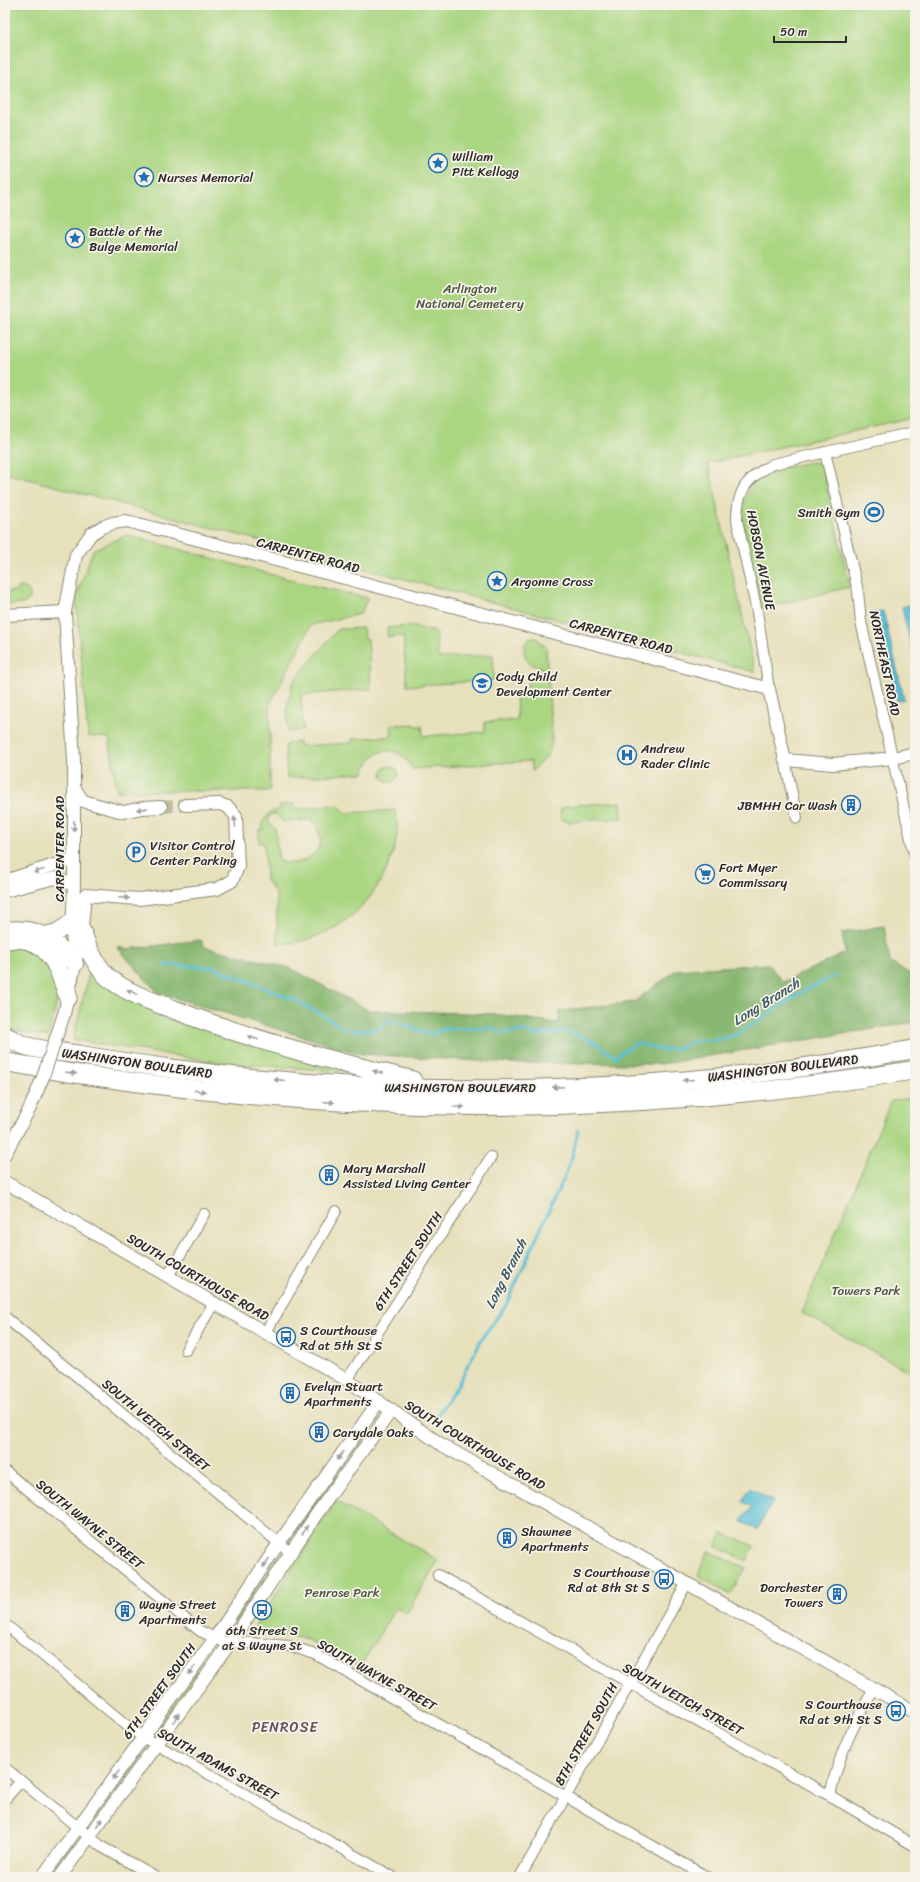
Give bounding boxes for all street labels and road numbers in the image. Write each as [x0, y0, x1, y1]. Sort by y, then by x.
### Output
street label: HOBSON AVENUE [740, 508, 782, 613]
street label: CARPENTER ROAD [254, 530, 362, 580]
street label: NORTHEAST ROAD [863, 608, 907, 718]
street label: CARPENTER ROAD [567, 611, 675, 661]
street label: CARPENTER ROAD [48, 796, 71, 902]
street label: WASHINGTON BOULEVARD [60, 1041, 214, 1085]
street label: WASHINGTON BOULEVARD [706, 1047, 860, 1089]
street label: WASHINGTON BOULEVARD [384, 1076, 536, 1099]
street label: 6TH STREET SOUTH [367, 1207, 449, 1315]
street label: SOUTH COURTHOUSE ROAD [122, 1227, 274, 1327]
street label: SOUTH VEITCH STREET [97, 1373, 216, 1478]
street label: SOUTH COURTHOUSE ROAD [400, 1394, 550, 1496]
street label: SOUTH WAYNE STREET [31, 1473, 150, 1575]
street label: SOUTH WAYNE STREET [313, 1633, 442, 1718]
street label: 6TH STREET SOUTH [116, 1638, 202, 1744]
street label: SOUTH VEITCH STREET [618, 1656, 749, 1742]
street label: 8TH STREET SOUTH [548, 1678, 624, 1790]
street label: SOUTH ADAMS STREET [153, 1721, 283, 1807]

